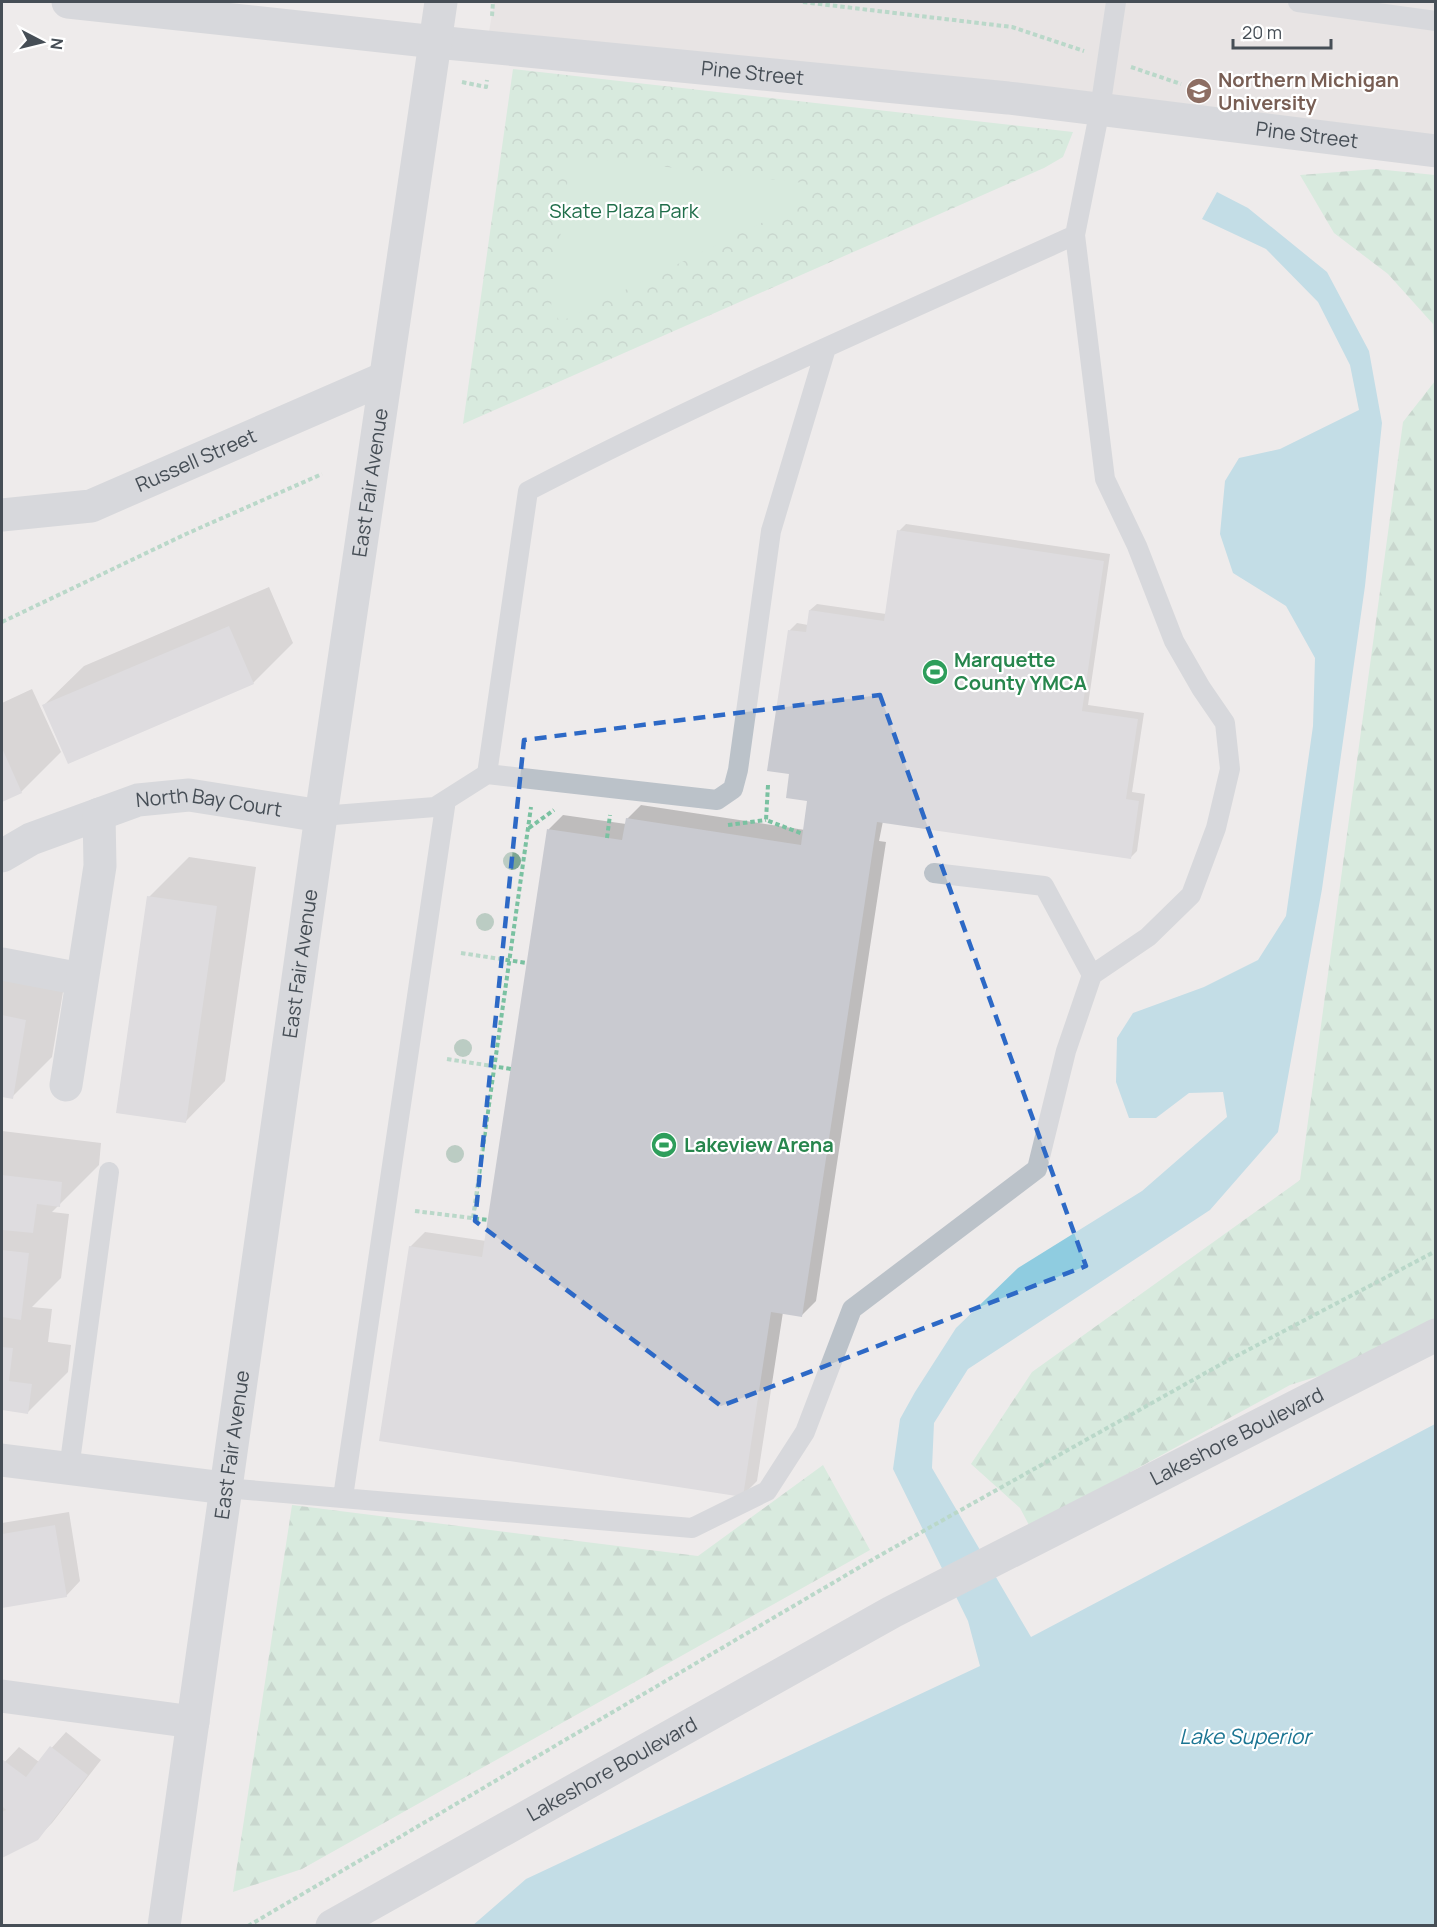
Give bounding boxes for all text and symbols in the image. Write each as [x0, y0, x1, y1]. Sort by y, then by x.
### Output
north arrow [12, 12, 72, 72]
scale bar [1233, 12, 1330, 50]
text: 20 m [1242, 20, 1282, 44]
text: N [45, 37, 69, 51]
street label: Pine Street [700, 54, 805, 91]
place label: Northern Michigan University [1218, 66, 1399, 116]
school or university icon: Northern Michigan University [1184, 76, 1214, 106]
street label: Pine Street [1254, 115, 1360, 154]
park label: Skate Plaza Park [549, 197, 700, 224]
street label: East Fair Avenue [345, 406, 394, 559]
street label: Russell Street [131, 422, 261, 498]
place label: Marquette County YMCA [954, 646, 1087, 696]
sports icon: Marquette County YMCA [920, 657, 950, 687]
street label: North Bay Court [134, 781, 284, 823]
street label: East Fair Avenue [276, 887, 324, 1040]
sports icon: Lakeview Arena [649, 1130, 679, 1160]
place label: Lakeview Arena [684, 1131, 834, 1158]
street label: East Fair Avenue [208, 1368, 255, 1521]
street label: Lakeshore Boulevard [1145, 1381, 1328, 1491]
street label: Lakeshore Boulevard [522, 1710, 702, 1827]
water label: Lake Superior [1179, 1722, 1313, 1750]

